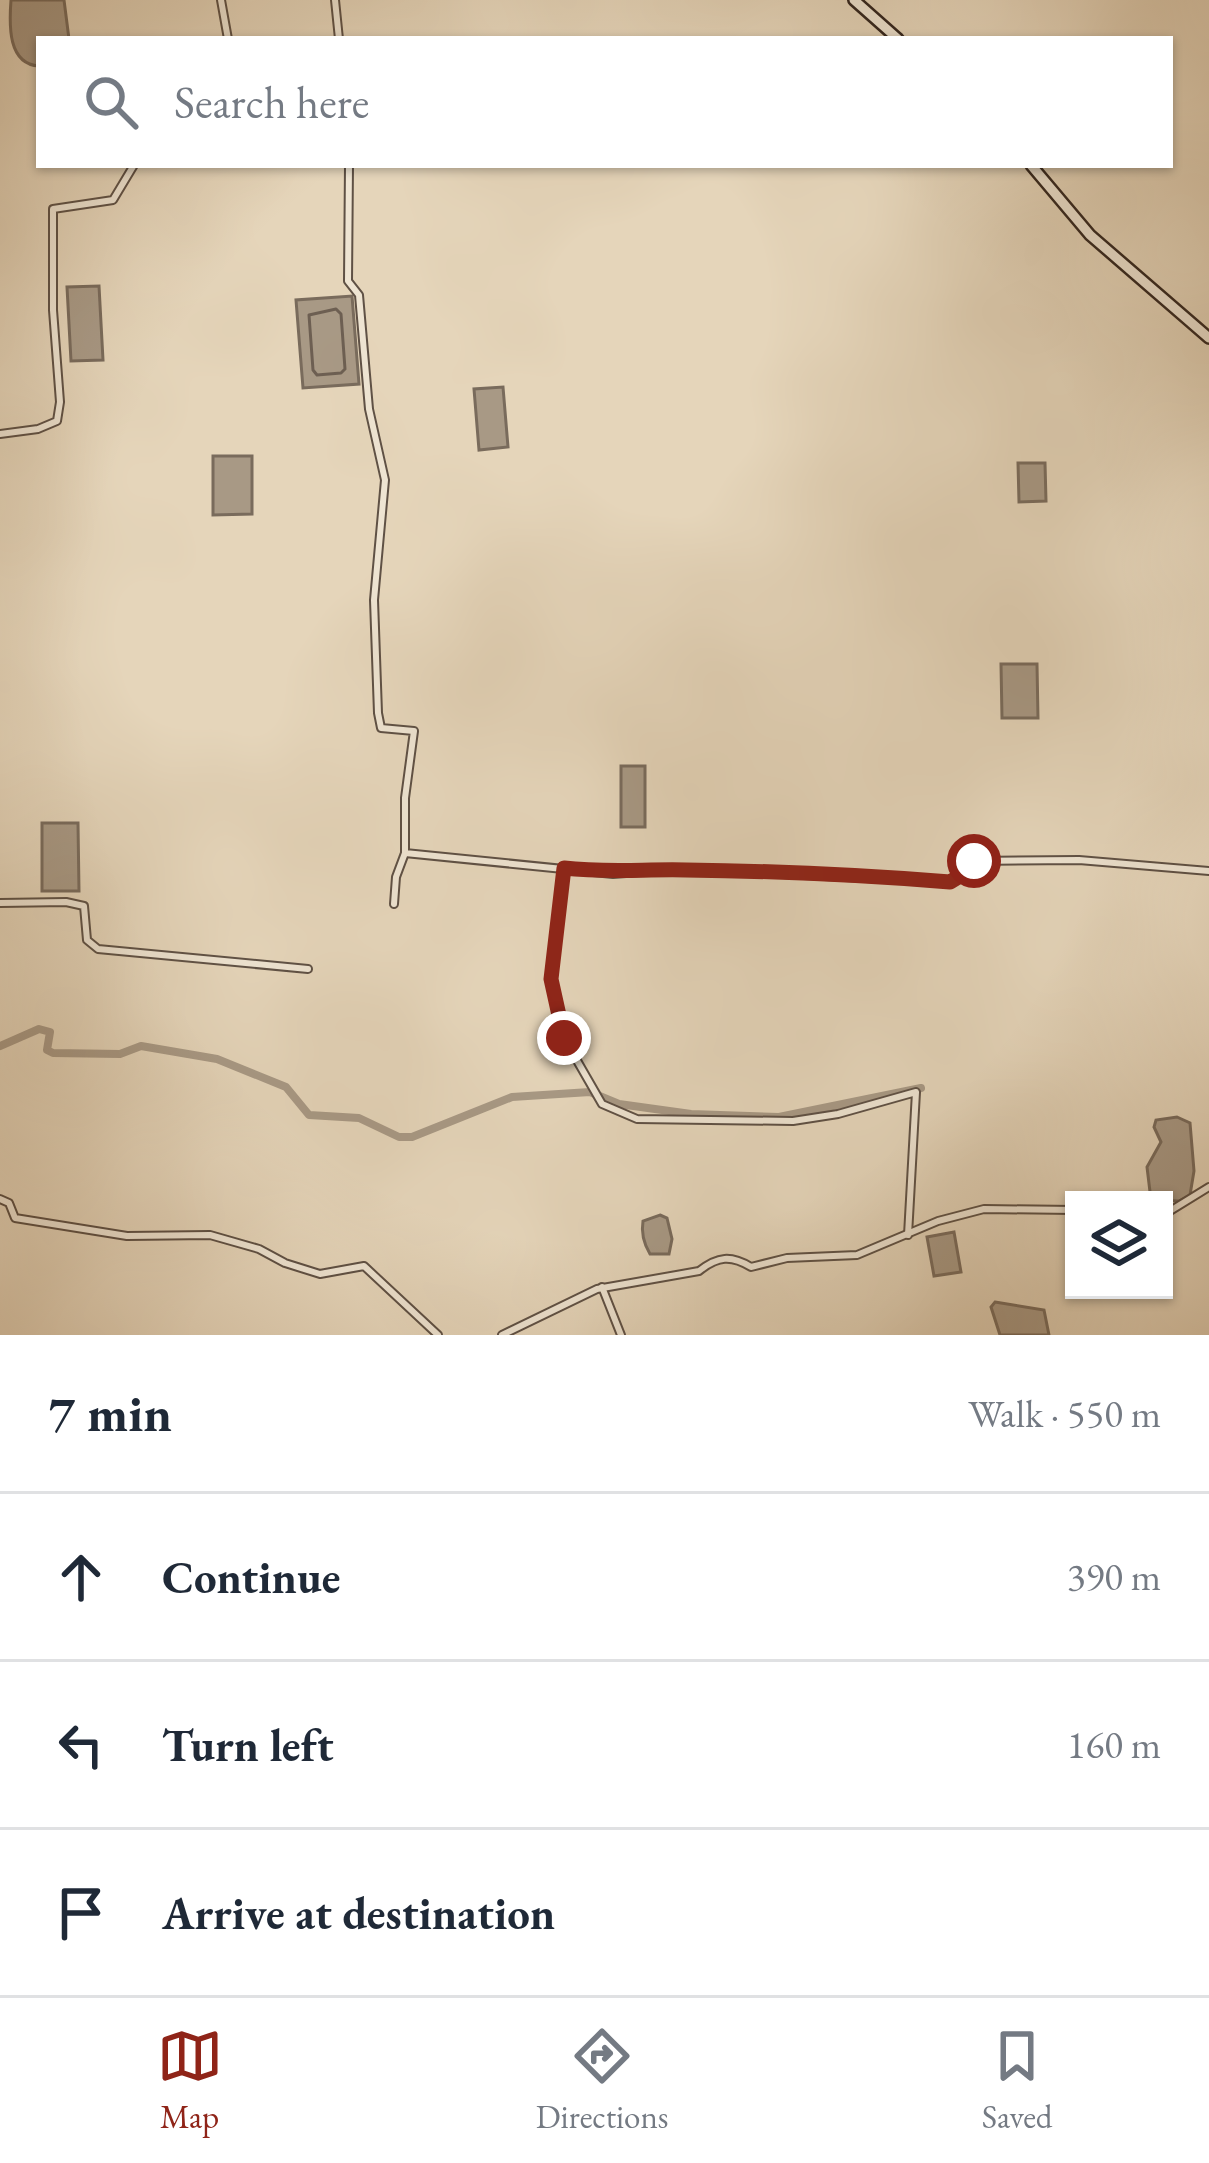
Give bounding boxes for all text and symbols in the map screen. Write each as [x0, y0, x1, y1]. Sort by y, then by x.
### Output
search box [36, 36, 1173, 168]
icon: search [78, 69, 144, 135]
text: Search here [174, 73, 369, 131]
route start [947, 834, 1001, 888]
route end [537, 1011, 591, 1065]
map controls [1065, 1191, 1173, 1299]
button: layers [1065, 1191, 1173, 1299]
text: 7 min [48, 1380, 172, 1446]
text: Walk · 550 m [968, 1388, 1161, 1439]
icon: ahead [48, 1544, 114, 1610]
text: Continue [162, 1548, 340, 1606]
text: 390 m [1067, 1551, 1161, 1602]
icon: left [48, 1712, 114, 1778]
text: Turn left [162, 1716, 334, 1774]
text: 160 m [1067, 1719, 1161, 1770]
icon: arrive [48, 1880, 114, 1946]
text: Arrive at destination [162, 1884, 555, 1942]
tab: Map [157, 2023, 223, 2138]
tab: Directions [536, 2023, 669, 2138]
tab: Saved [982, 2023, 1052, 2138]

